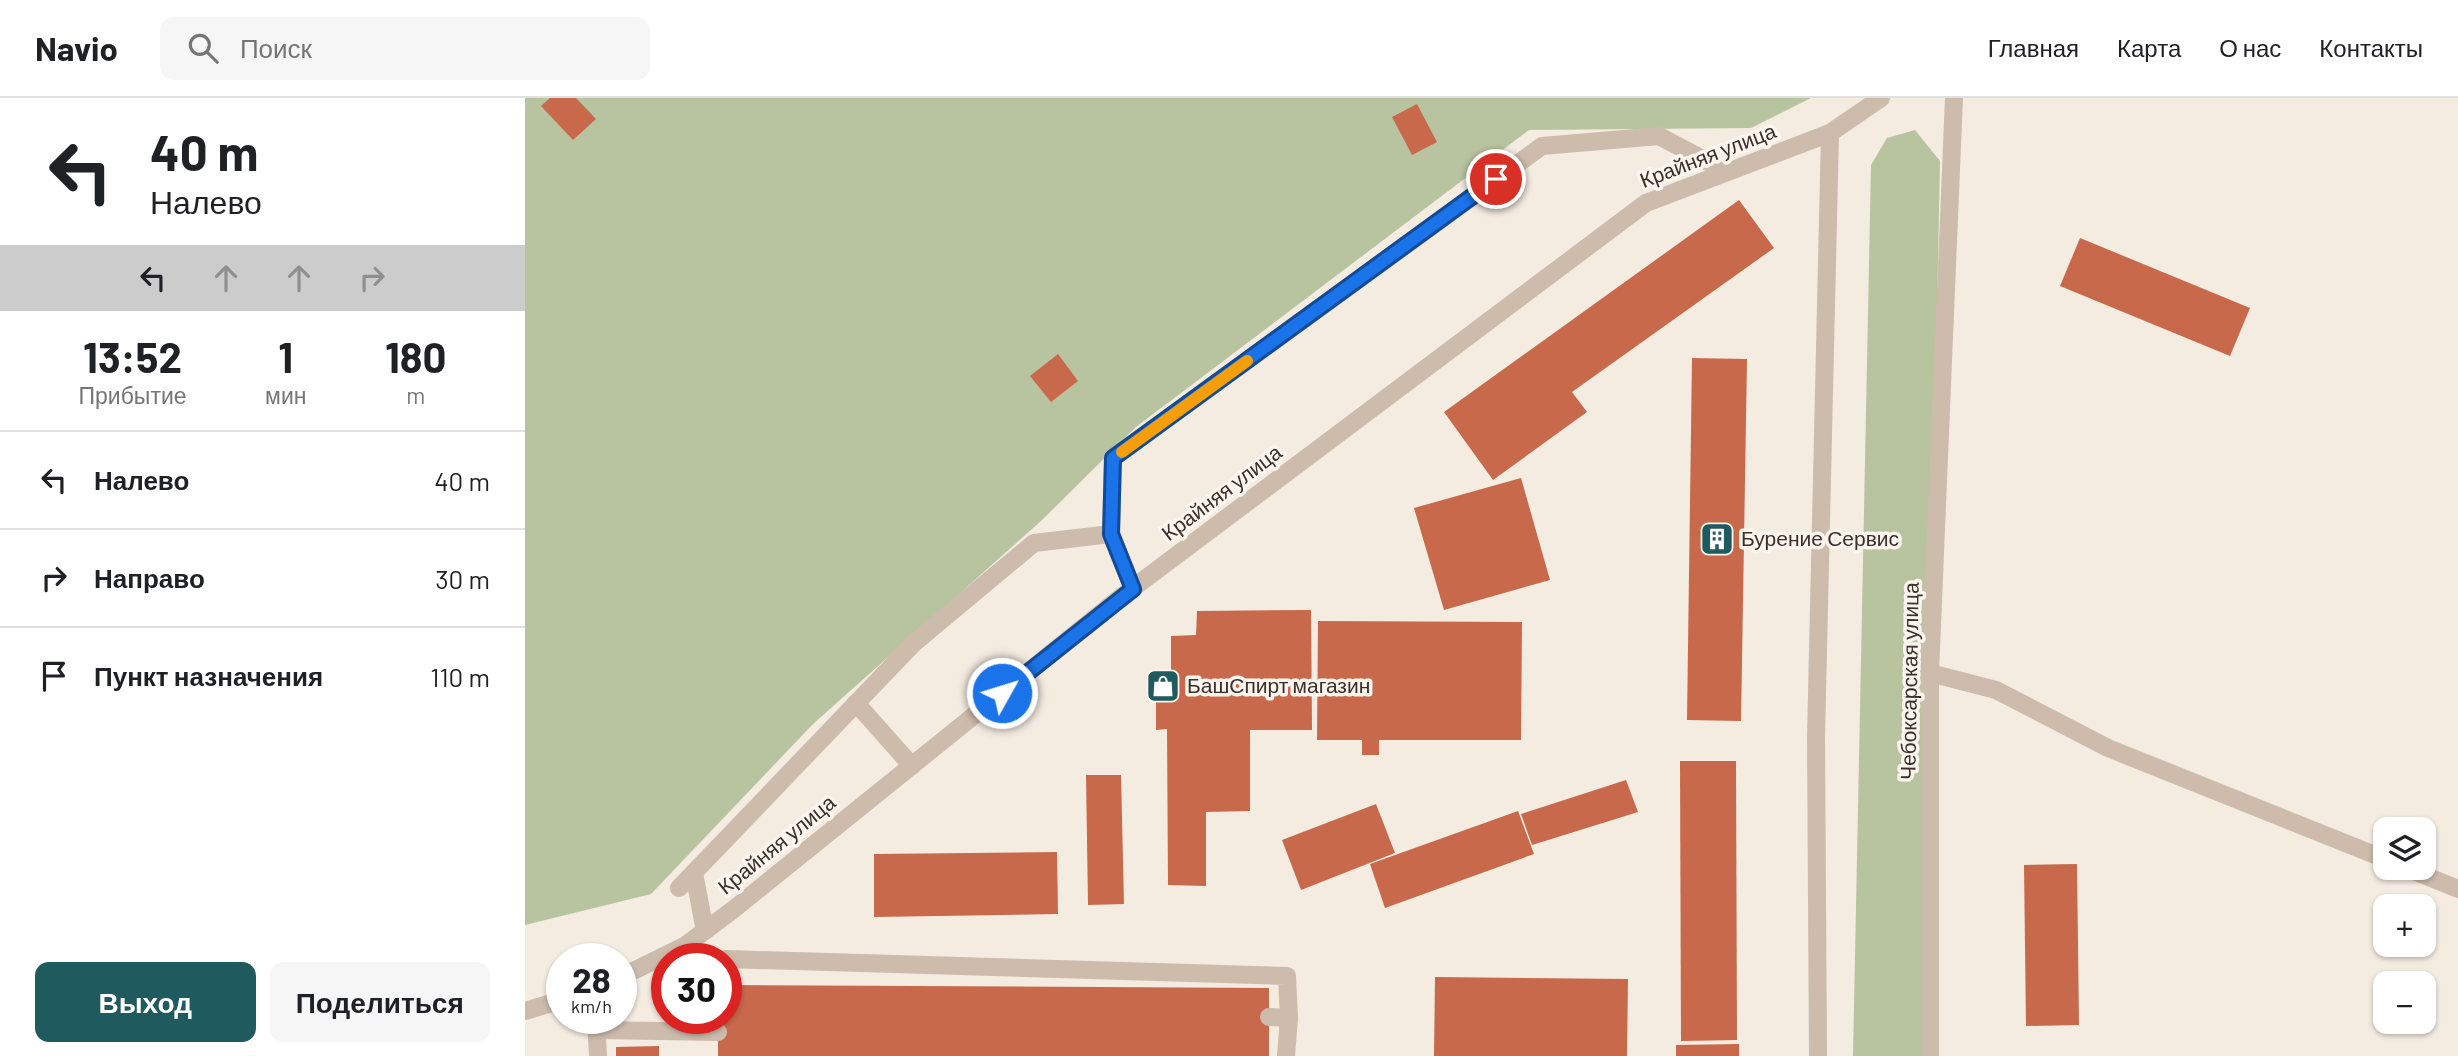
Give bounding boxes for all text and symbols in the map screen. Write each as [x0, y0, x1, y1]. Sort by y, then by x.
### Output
search box [160, 17, 650, 80]
text: Navio [35, 28, 118, 68]
icon: search [184, 29, 222, 67]
text: Поиск [240, 32, 312, 63]
text: Главная [1988, 33, 2079, 62]
text: Карта [2117, 33, 2181, 62]
text: О нас [2219, 33, 2281, 62]
text: Контакты [2319, 33, 2423, 62]
street label: Крайняя улица [1636, 117, 1779, 192]
text: 40 m [150, 122, 258, 181]
icon: left [35, 126, 126, 217]
pin [1466, 149, 1526, 209]
icon: arrive [1477, 160, 1515, 198]
text: Налево [150, 182, 262, 220]
icon: left [134, 259, 172, 297]
icon: ahead [207, 259, 245, 297]
icon: ahead [280, 259, 318, 297]
icon: right [353, 259, 391, 297]
text: 13:52 [83, 331, 182, 381]
text: 1 [278, 331, 293, 381]
text: 180 [385, 331, 446, 381]
text: Прибытие [79, 381, 187, 409]
text: мин [265, 381, 306, 409]
text: m [406, 381, 425, 409]
street label: Крайняя улица [1156, 438, 1286, 545]
icon: left [35, 461, 73, 499]
text: Налево [94, 464, 189, 495]
text: 40 m [434, 465, 490, 496]
building icon: Бурение Сервис [1698, 520, 1736, 558]
place label: Бурение Сервис [1741, 525, 1899, 550]
icon: right [35, 559, 73, 597]
text: Направо [94, 562, 205, 593]
text: 30 m [435, 563, 490, 594]
street label: Чебоксарская улица [1894, 582, 1923, 780]
position arrow [965, 656, 1039, 730]
icon: arrive [35, 657, 73, 695]
text: Пункт назначения [94, 660, 323, 691]
text: 110 m [430, 661, 490, 692]
shop icon: БашСпирт магазин [1144, 667, 1182, 705]
place label: БашСпирт магазин [1187, 672, 1370, 697]
street label: Крайняя улица [712, 789, 840, 899]
map controls [2373, 817, 2436, 1034]
button: layers [2373, 817, 2436, 880]
button: + [2373, 894, 2436, 957]
speed limit sign: 30 [651, 943, 742, 1034]
text: 28 [572, 958, 611, 1000]
button: Выход [35, 962, 256, 1042]
button: Поделиться [270, 962, 490, 1042]
button: − [2373, 971, 2436, 1034]
text: km/h [571, 995, 612, 1017]

